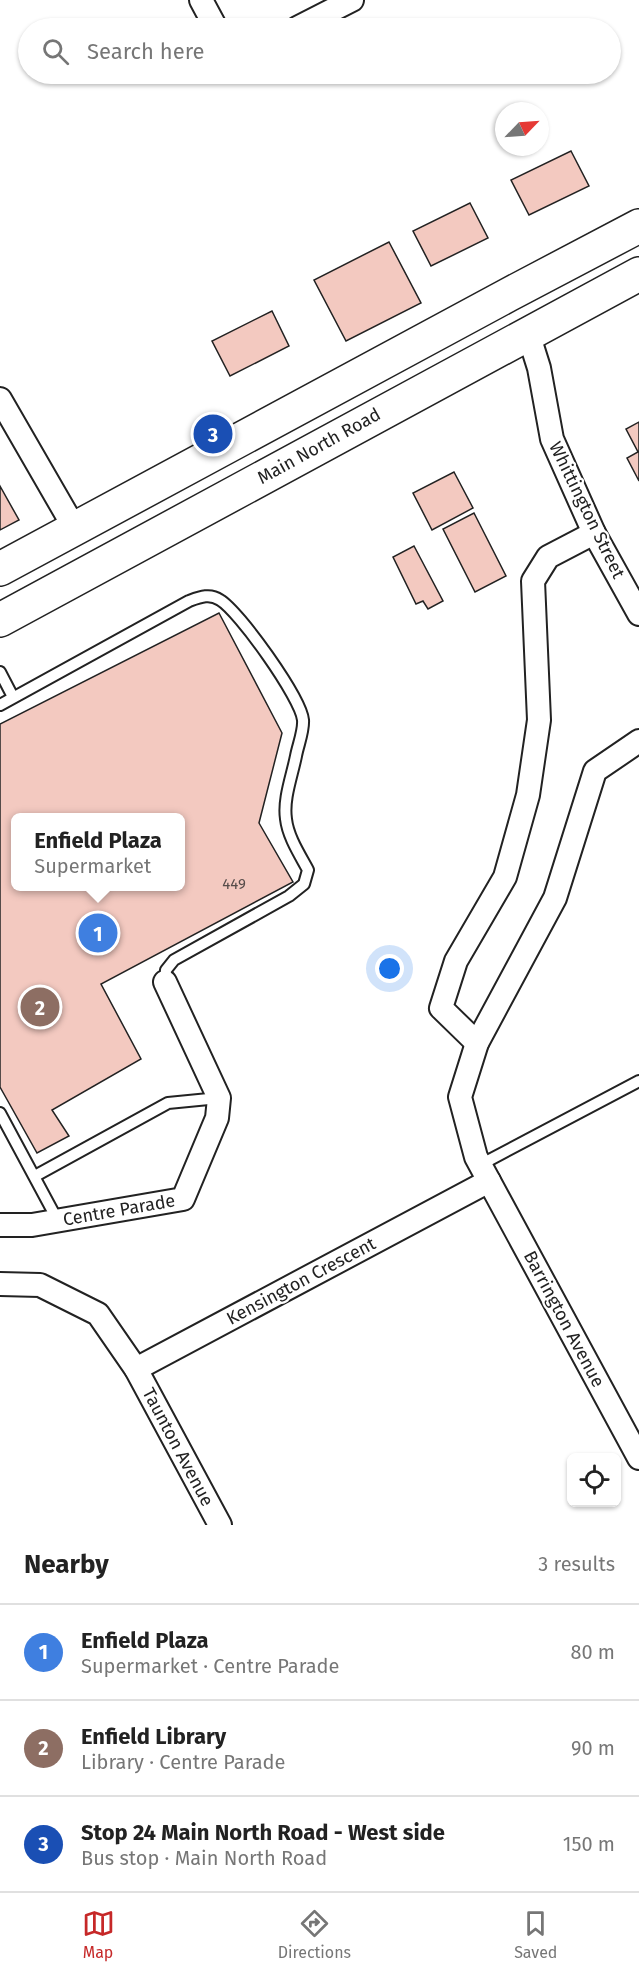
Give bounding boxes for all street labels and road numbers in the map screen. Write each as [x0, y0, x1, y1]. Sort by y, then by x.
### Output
street label: Main North Road [254, 403, 384, 489]
street label: Whittington Street [544, 438, 630, 582]
street label: Centre Parade [61, 1189, 177, 1231]
street label: Kensington Crescent [223, 1232, 380, 1330]
street label: Barrington Avenue [519, 1247, 609, 1391]
street label: Taunton Avenue [138, 1384, 218, 1510]

